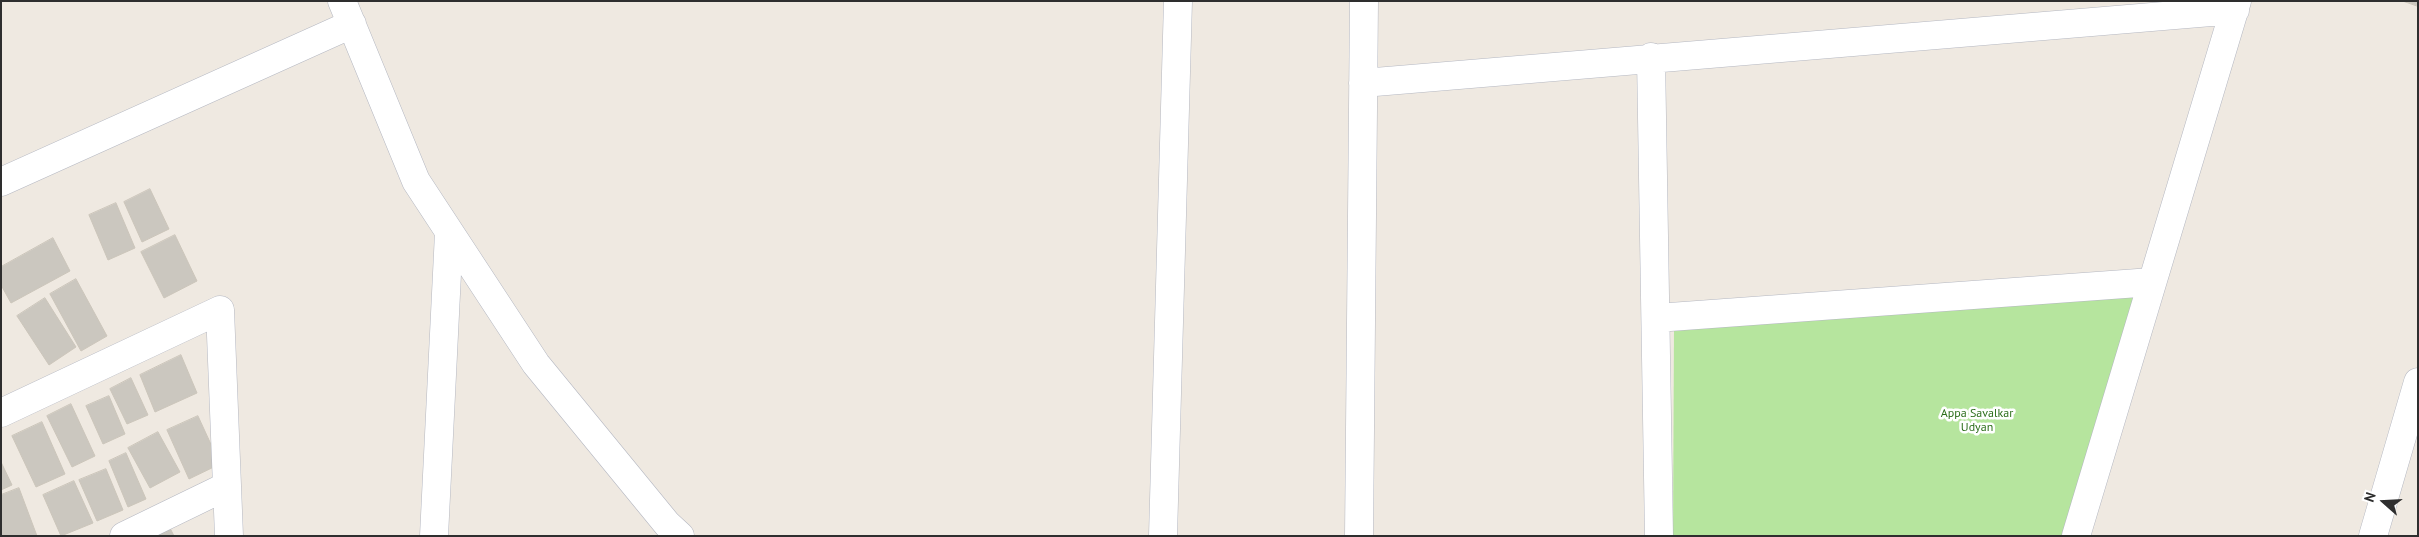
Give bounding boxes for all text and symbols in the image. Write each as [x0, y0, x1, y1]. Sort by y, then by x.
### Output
park label: Appa Savalkar Udyan [1941, 407, 2013, 435]
north arrow [2359, 477, 2409, 527]
text: N [2360, 490, 2380, 504]

